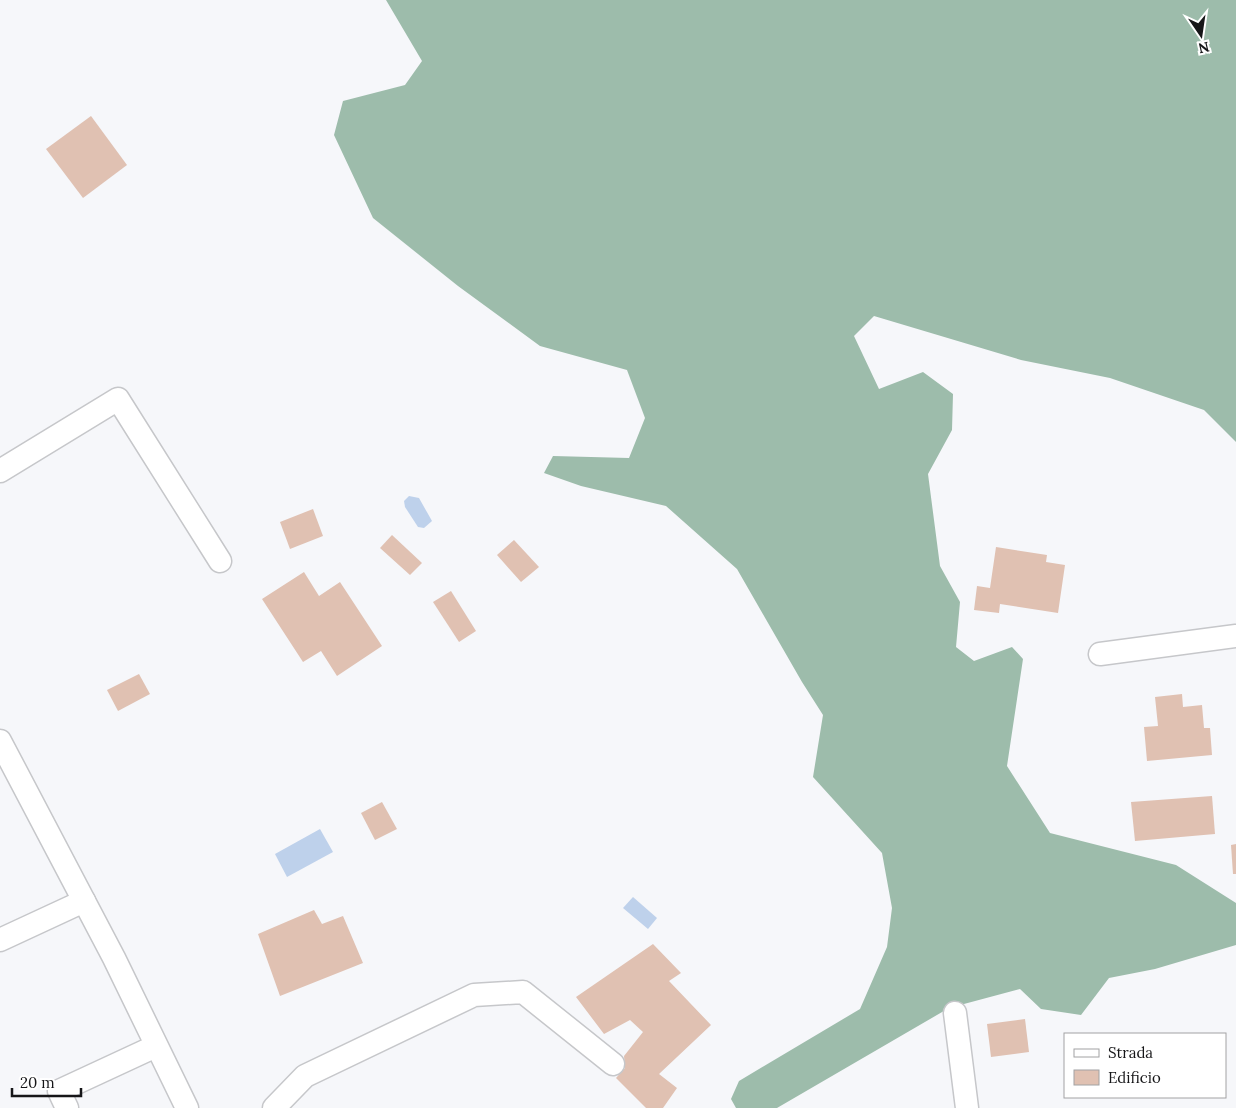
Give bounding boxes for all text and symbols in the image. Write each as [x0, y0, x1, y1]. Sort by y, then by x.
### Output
north arrow [1176, 10, 1226, 60]
text: N [1196, 38, 1211, 58]
legend [1064, 1033, 1226, 1098]
text: Strada [1108, 1043, 1153, 1062]
scale bar [12, 1066, 81, 1098]
text: Edificio [1108, 1068, 1161, 1087]
text: 20 m [20, 1073, 55, 1092]

